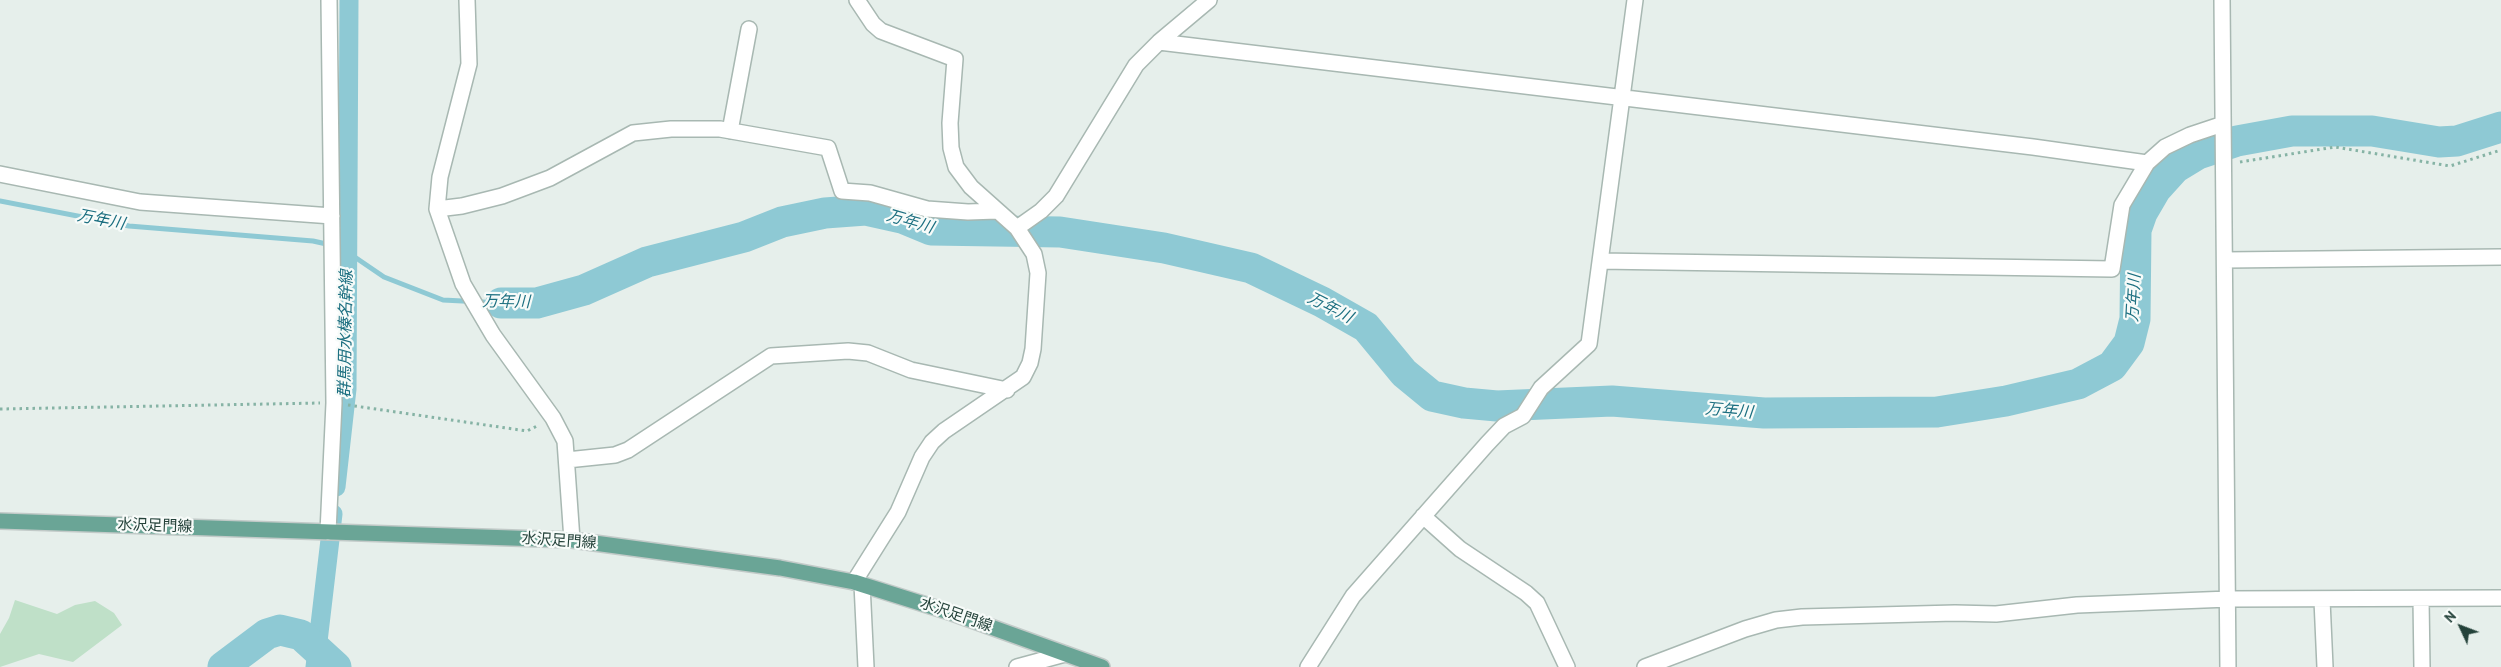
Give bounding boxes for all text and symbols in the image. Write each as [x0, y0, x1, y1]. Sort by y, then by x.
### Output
water label: 万年川 [76, 206, 126, 234]
water label: 万年川 [884, 206, 936, 238]
water label: 群馬用水榛名幹線 [335, 270, 357, 398]
water label: 万年川 [2123, 274, 2145, 322]
water label: 万年川 [1304, 289, 1356, 327]
water label: 万年川 [482, 292, 530, 312]
water label: 万年川 [1704, 399, 1754, 423]
street label: 水沢足門線 [117, 516, 193, 536]
street label: 水沢足門線 [521, 529, 597, 553]
street label: 水沢足門線 [918, 594, 994, 636]
north arrow [2436, 602, 2486, 652]
text: N [2440, 607, 2460, 626]

